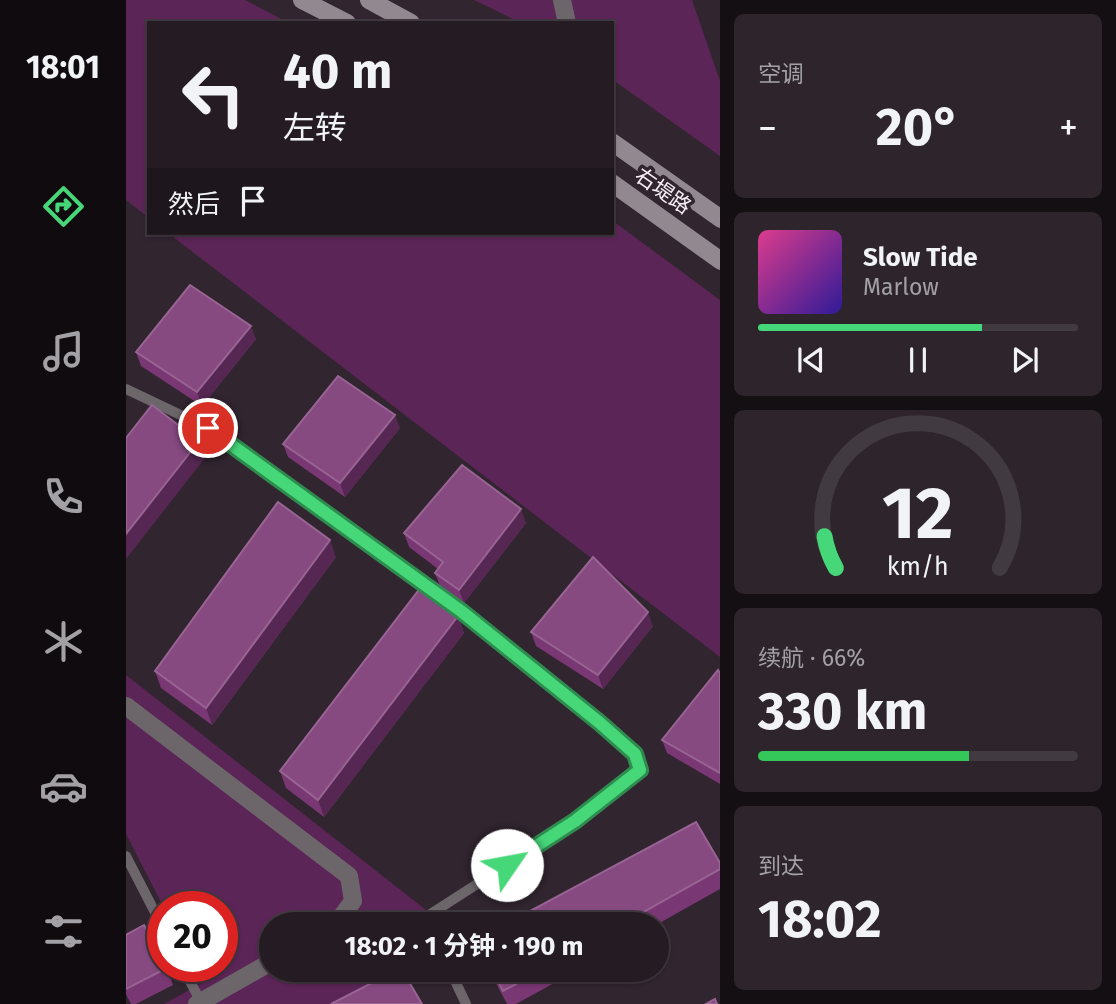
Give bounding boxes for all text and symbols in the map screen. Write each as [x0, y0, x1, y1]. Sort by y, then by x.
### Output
text: 40 m [283, 42, 392, 101]
text: 18:01 [26, 48, 100, 86]
icon: left [168, 49, 259, 140]
text: 空调 [758, 60, 804, 88]
text: 20° [876, 96, 960, 159]
text: − [758, 105, 777, 151]
text: + [1059, 105, 1078, 151]
text: 左转 [283, 109, 347, 147]
street label: 右堤路 [630, 162, 696, 220]
icon: directions [39, 182, 88, 231]
icon: arrive [234, 182, 272, 220]
text: 然后 [168, 189, 220, 220]
text: Slow Tide [863, 242, 978, 273]
text: Marlow [863, 273, 939, 301]
icon: music [39, 327, 88, 376]
icon: previous [792, 341, 830, 379]
icon: pause [899, 341, 937, 379]
icon: next [1006, 341, 1044, 379]
pin [178, 398, 238, 458]
icon: arrive [189, 409, 227, 447]
text: 12 [882, 470, 954, 557]
icon: phone [39, 472, 88, 521]
text: km/h [887, 552, 949, 582]
icon: climate [39, 617, 88, 666]
text: 续航 · 66% [758, 644, 865, 672]
text: 330 km [758, 680, 927, 743]
icon: car [39, 762, 88, 811]
position arrow [470, 828, 544, 902]
text: 到达 [758, 852, 804, 880]
text: 18:02 [758, 888, 882, 951]
speed limit sign: 20 [147, 891, 238, 982]
icon: filters [39, 907, 88, 956]
text: 18:02 · 1 分钟 · 190 m [344, 931, 584, 962]

